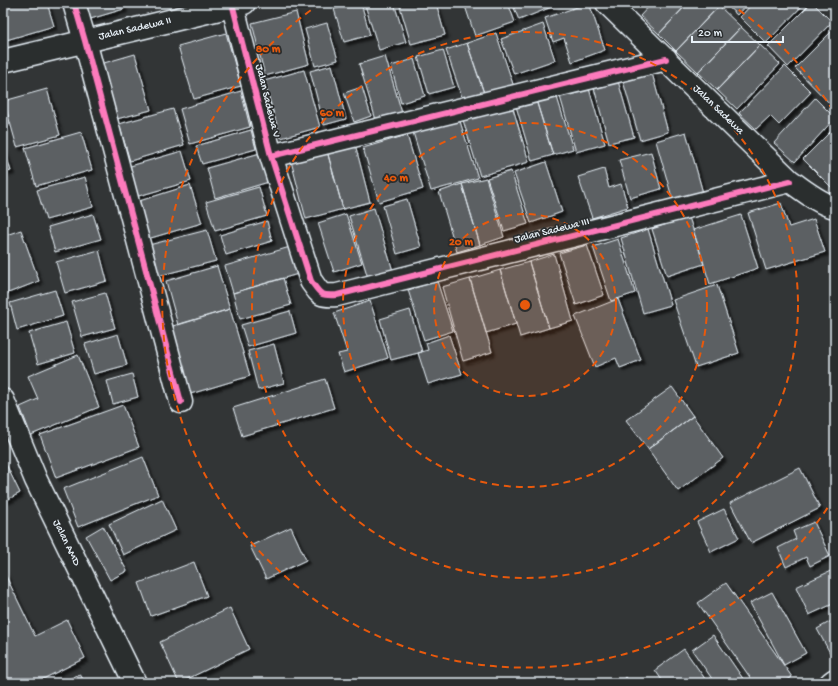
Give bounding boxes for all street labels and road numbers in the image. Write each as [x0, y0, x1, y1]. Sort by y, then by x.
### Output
street label: Jalan Sadewa II [98, 15, 173, 43]
street label: Jalan Sadewa V [252, 63, 282, 139]
street label: Jalan Sadewa [690, 83, 747, 138]
street label: Jalan Sadewa III [513, 216, 591, 246]
street label: Jalan AMD [50, 518, 83, 569]

